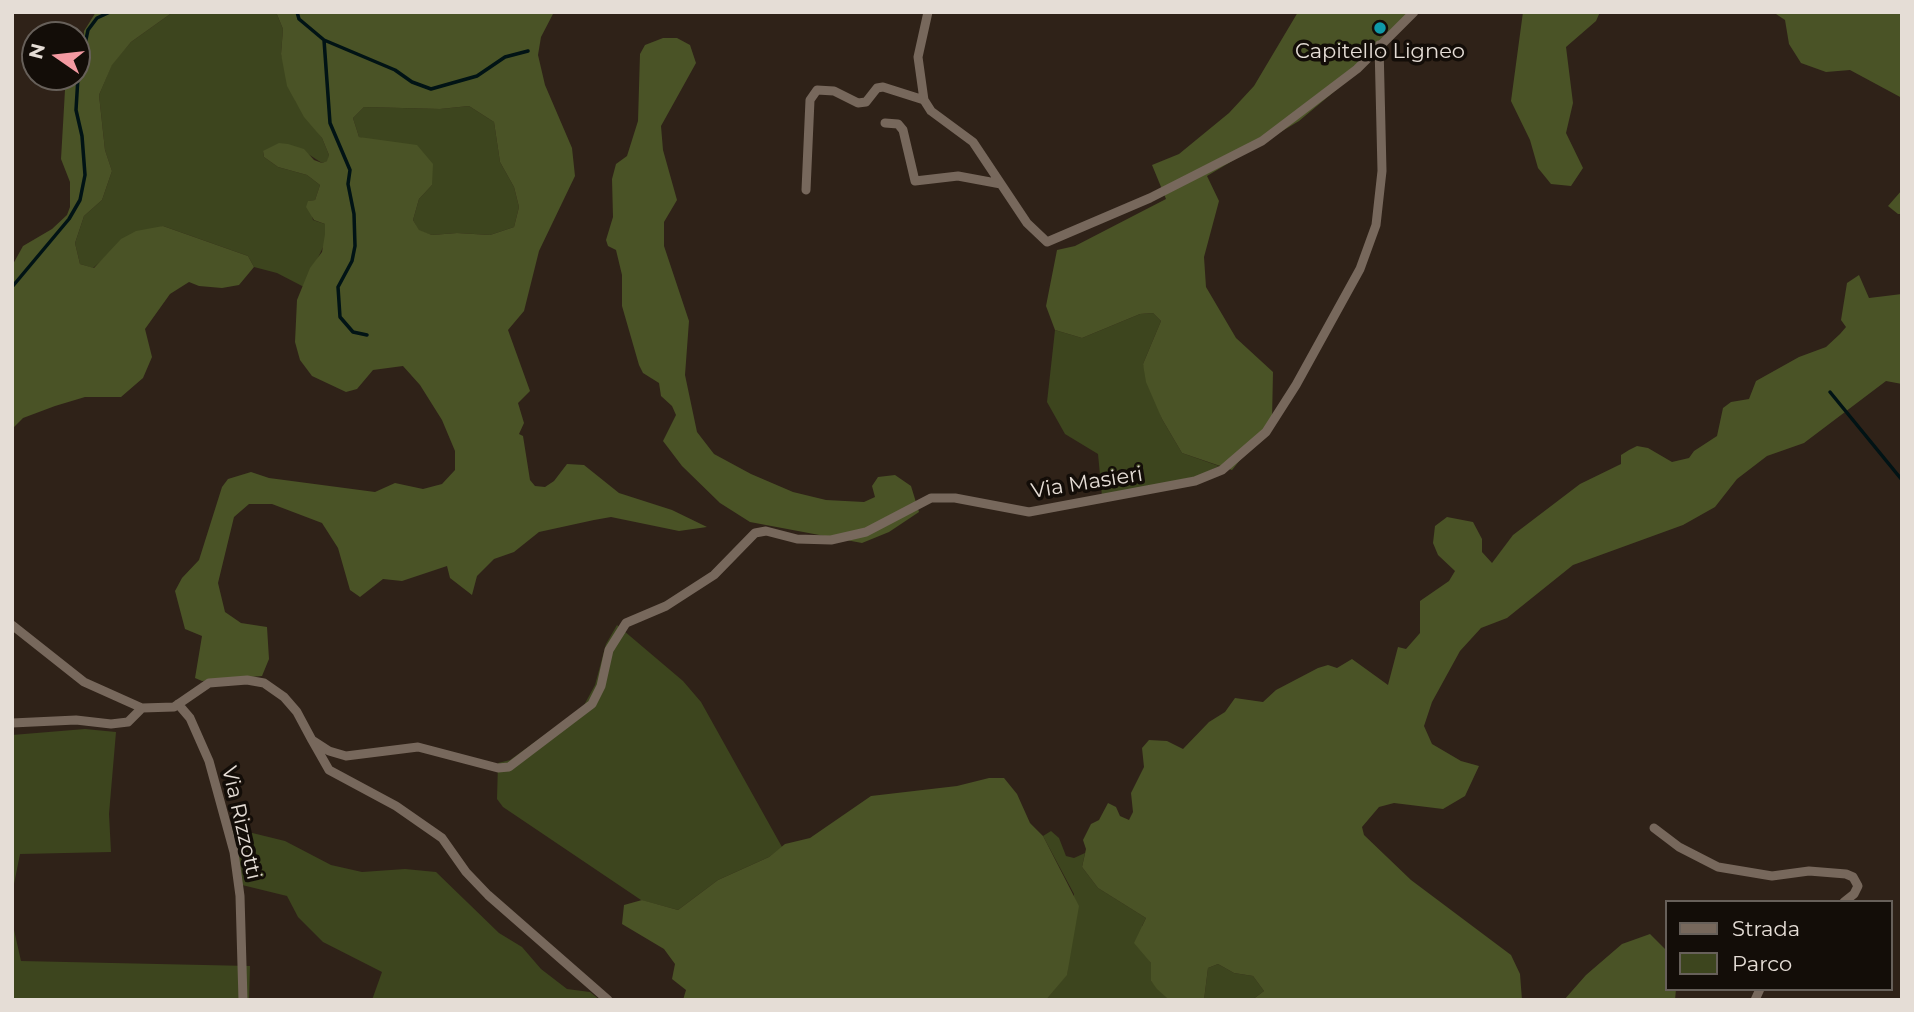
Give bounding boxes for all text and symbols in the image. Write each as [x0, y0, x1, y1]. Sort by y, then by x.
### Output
marker: Capitello Ligneo [1372, 20, 1388, 36]
north arrow [21, 21, 91, 91]
place label: Capitello Ligneo [1295, 39, 1465, 65]
text: N [24, 41, 50, 62]
street label: Via Masieri [1029, 462, 1145, 504]
street label: Via Rizzotti [216, 764, 266, 882]
legend [1666, 900, 1893, 991]
text: Strada [1732, 916, 1800, 941]
text: Parco [1732, 951, 1792, 976]

